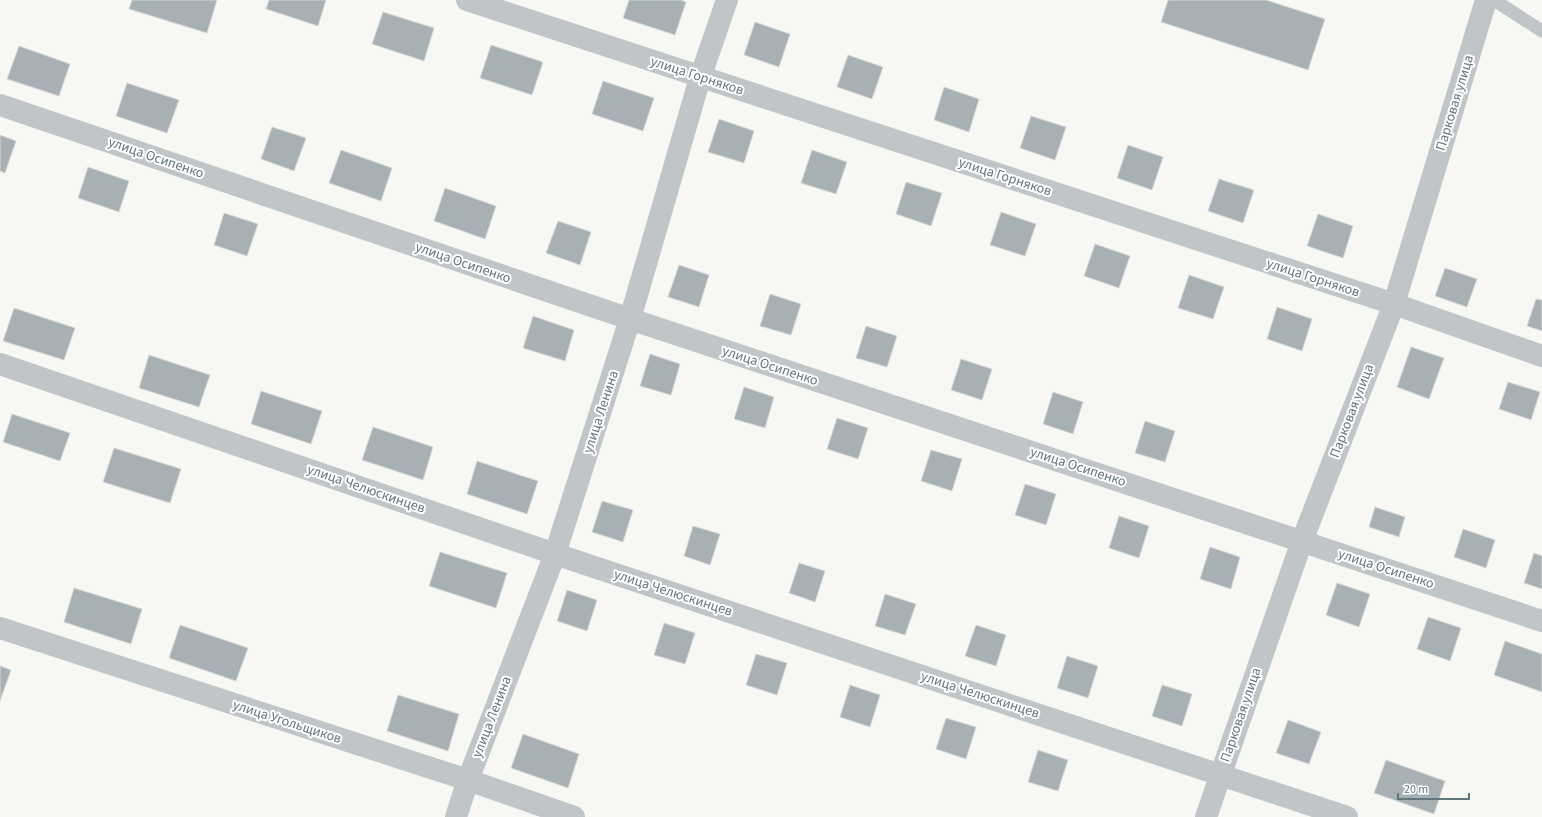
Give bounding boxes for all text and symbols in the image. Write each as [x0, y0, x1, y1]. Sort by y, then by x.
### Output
street label: улица Горняков [648, 52, 746, 100]
street label: Парковая улица [1431, 53, 1479, 153]
street label: улица Осипенко [106, 132, 206, 184]
street label: улица Горняков [956, 153, 1054, 201]
street label: улица Осипенко [413, 237, 513, 289]
street label: улица Горняков [1264, 254, 1362, 302]
street label: улица Осипенко [719, 341, 821, 391]
street label: Парковая улица [1325, 361, 1379, 461]
street label: улица Ленина [578, 368, 624, 456]
street label: улица Осипенко [1027, 442, 1129, 492]
street label: улица Челюскинцев [304, 459, 428, 519]
street label: улица Осипенко [1335, 544, 1437, 594]
street label: улица Челюскинцев [611, 564, 735, 622]
street label: Парковая улица [1215, 665, 1267, 765]
street label: улица Челюскинцев [918, 666, 1042, 724]
street label: улица Ленина [467, 673, 517, 761]
street label: улица Угольщиков [230, 695, 344, 749]
scale bar [1398, 775, 1469, 801]
text: 20 m [1404, 781, 1428, 798]

